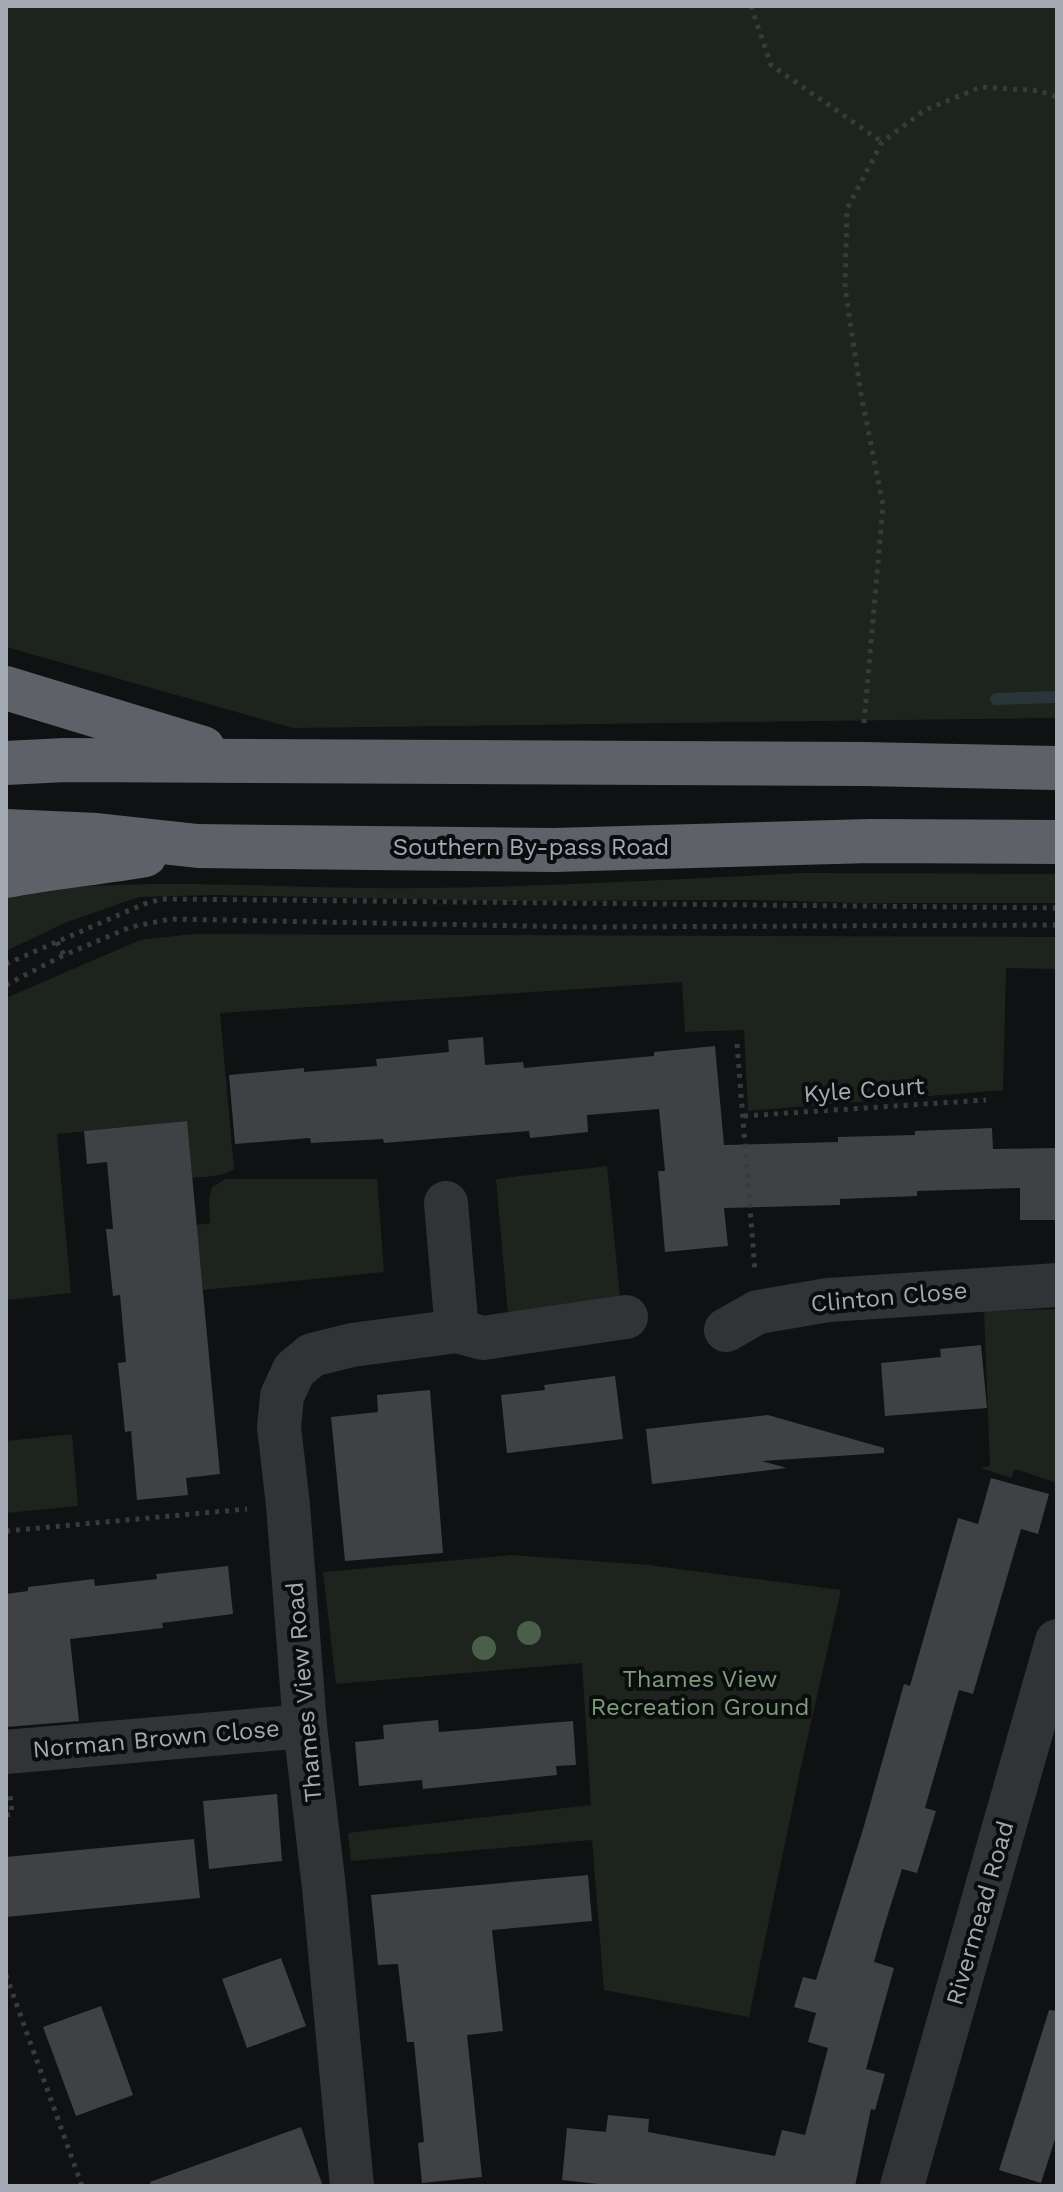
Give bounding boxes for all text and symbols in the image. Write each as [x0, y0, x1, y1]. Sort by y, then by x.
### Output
street label: Southern By-pass Road [393, 833, 669, 861]
street label: Kyle Court [803, 1072, 925, 1108]
street label: Clinton Close [810, 1276, 968, 1318]
street label: Thames View Road [280, 1581, 328, 1803]
park label: Thames View Recreation Ground [591, 1665, 809, 1721]
street label: Norman Brown Close [31, 1714, 281, 1764]
street label: Rivermead Road [940, 1818, 1020, 2008]

